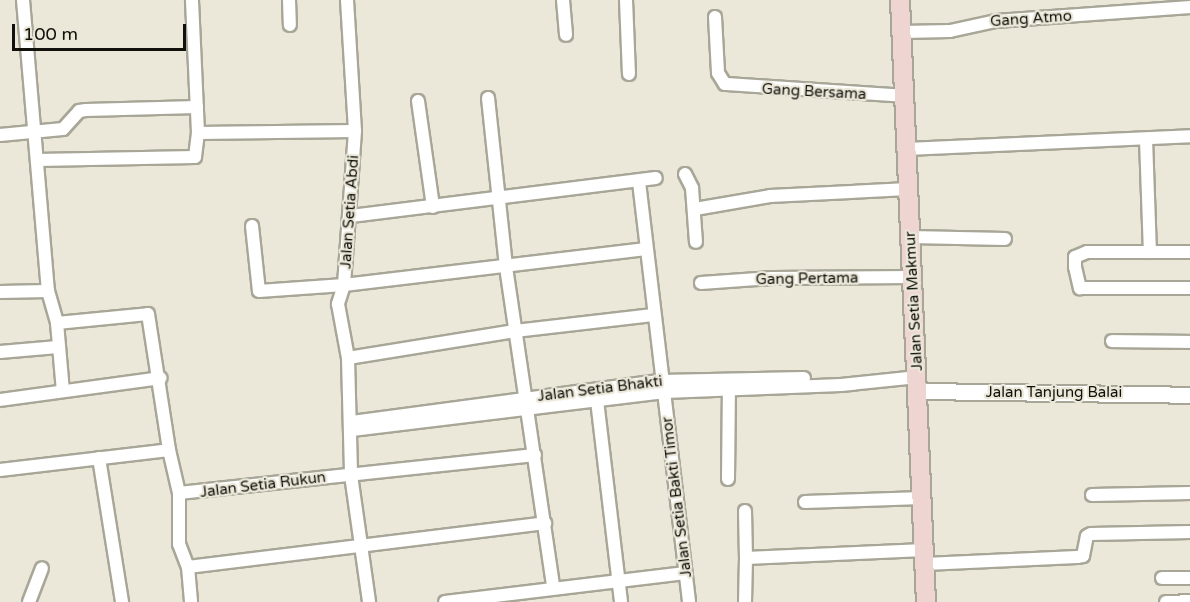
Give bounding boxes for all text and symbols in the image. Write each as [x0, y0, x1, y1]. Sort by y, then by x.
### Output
street label: Gang Atmo [990, 7, 1072, 31]
scale bar [15, 12, 189, 50]
text: 100 m [23, 23, 78, 45]
street label: Gang Bersama [761, 80, 867, 104]
street label: Jalan Setia Abdi [337, 155, 363, 269]
street label: Jalan Setia Makmur [901, 231, 927, 371]
street label: Gang Pertama [755, 269, 859, 289]
street label: Jalan Setia Bhakti [537, 372, 663, 406]
street label: Jalan Tanjung Balai [986, 384, 1122, 402]
street label: Jalan Setia Bakti Timor [658, 416, 696, 578]
street label: Jalan Setia Rukun [199, 468, 327, 502]

